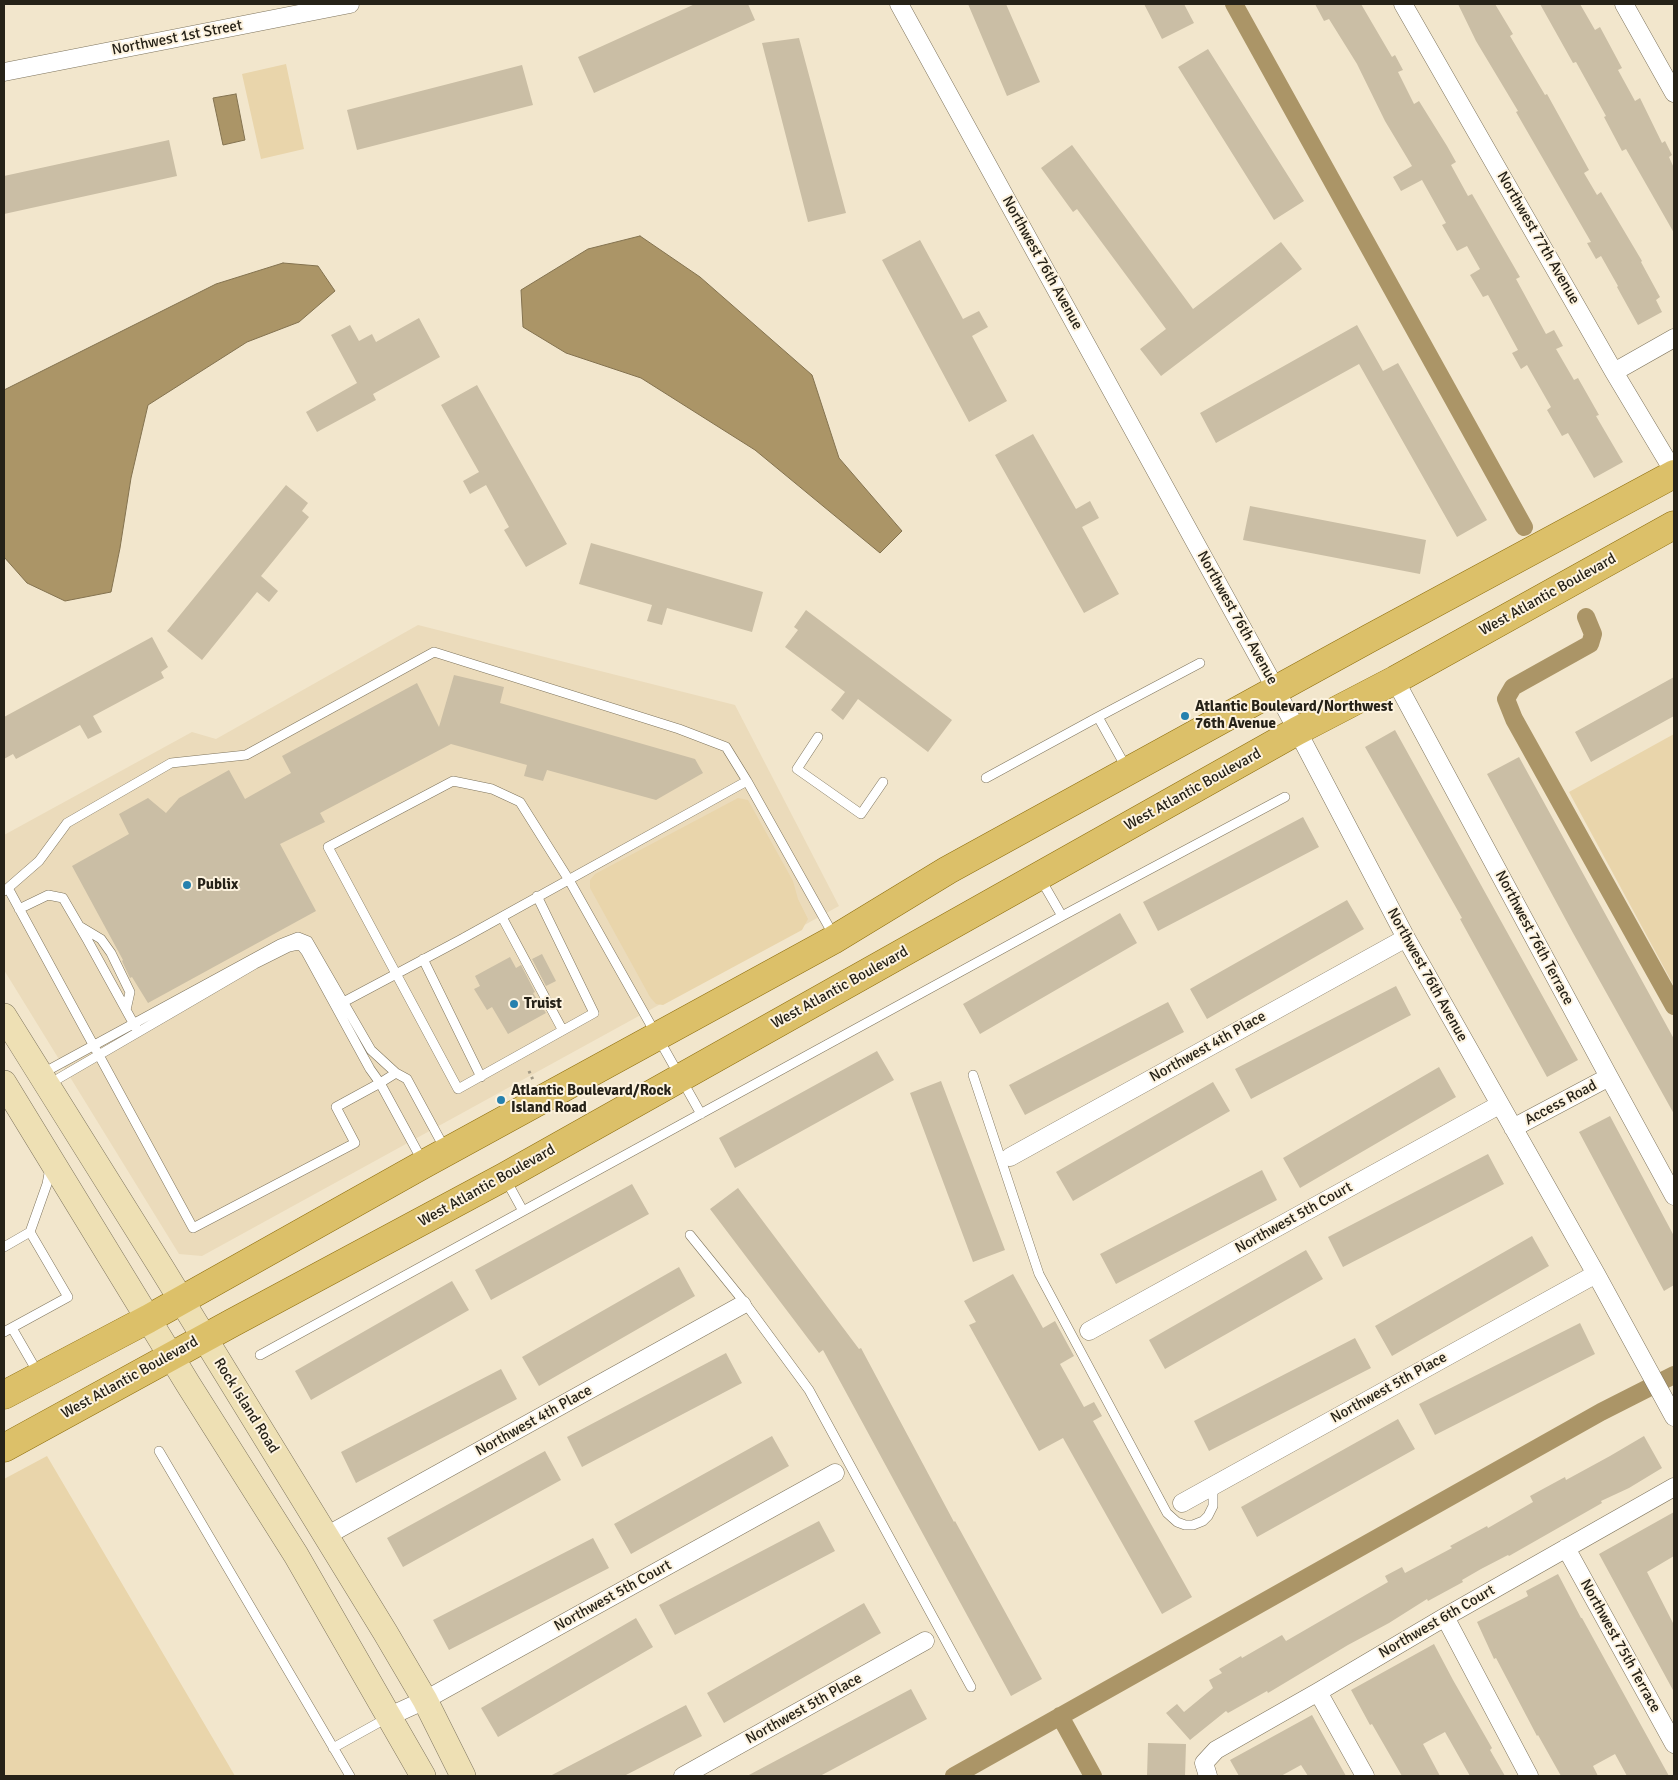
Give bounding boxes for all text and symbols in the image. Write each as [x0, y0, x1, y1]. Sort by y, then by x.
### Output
street label: Northwest 1st Street [110, 17, 244, 59]
street label: Northwest 77th Avenue [1493, 169, 1583, 307]
street label: Northwest 76th Avenue [998, 193, 1086, 333]
street label: Northwest 76th Avenue [1193, 548, 1281, 688]
street label: West Atlantic Boulevard [1477, 550, 1619, 640]
place label: Atlantic Boulevard/Northwest 76th Avenue [1195, 698, 1393, 733]
marker: Atlantic Boulevard/Northwest 76th Avenue [1179, 710, 1191, 722]
street label: West Atlantic Boulevard [1122, 745, 1264, 835]
street label: Northwest 76th Terrace [1491, 868, 1577, 1008]
place label: Publix [197, 876, 238, 894]
marker: Publix [181, 879, 193, 891]
street label: Northwest 76th Avenue [1383, 905, 1471, 1045]
street label: West Atlantic Boulevard [769, 943, 911, 1033]
place label: Truist [524, 995, 562, 1013]
marker: Truist [508, 998, 520, 1010]
street label: Northwest 4th Place [1147, 1008, 1269, 1086]
street label: Access Road [1522, 1076, 1600, 1130]
place label: Atlantic Boulevard/Rock Island Road [511, 1082, 671, 1117]
marker: Atlantic Boulevard/Rock Island Road [495, 1094, 507, 1106]
street label: West Atlantic Boulevard [416, 1141, 558, 1231]
street label: Northwest 5th Court [1232, 1178, 1356, 1258]
street label: West Atlantic Boulevard [59, 1333, 201, 1423]
street label: Northwest 5th Place [1328, 1349, 1450, 1427]
street label: Rock Island Road [209, 1355, 283, 1457]
street label: Northwest 4th Place [473, 1382, 595, 1460]
street label: Northwest 5th Court [551, 1556, 675, 1636]
street label: Northwest 75th Terrace [1576, 1576, 1664, 1716]
street label: Northwest 6th Court [1376, 1581, 1498, 1663]
street label: Northwest 5th Place [743, 1670, 865, 1748]

